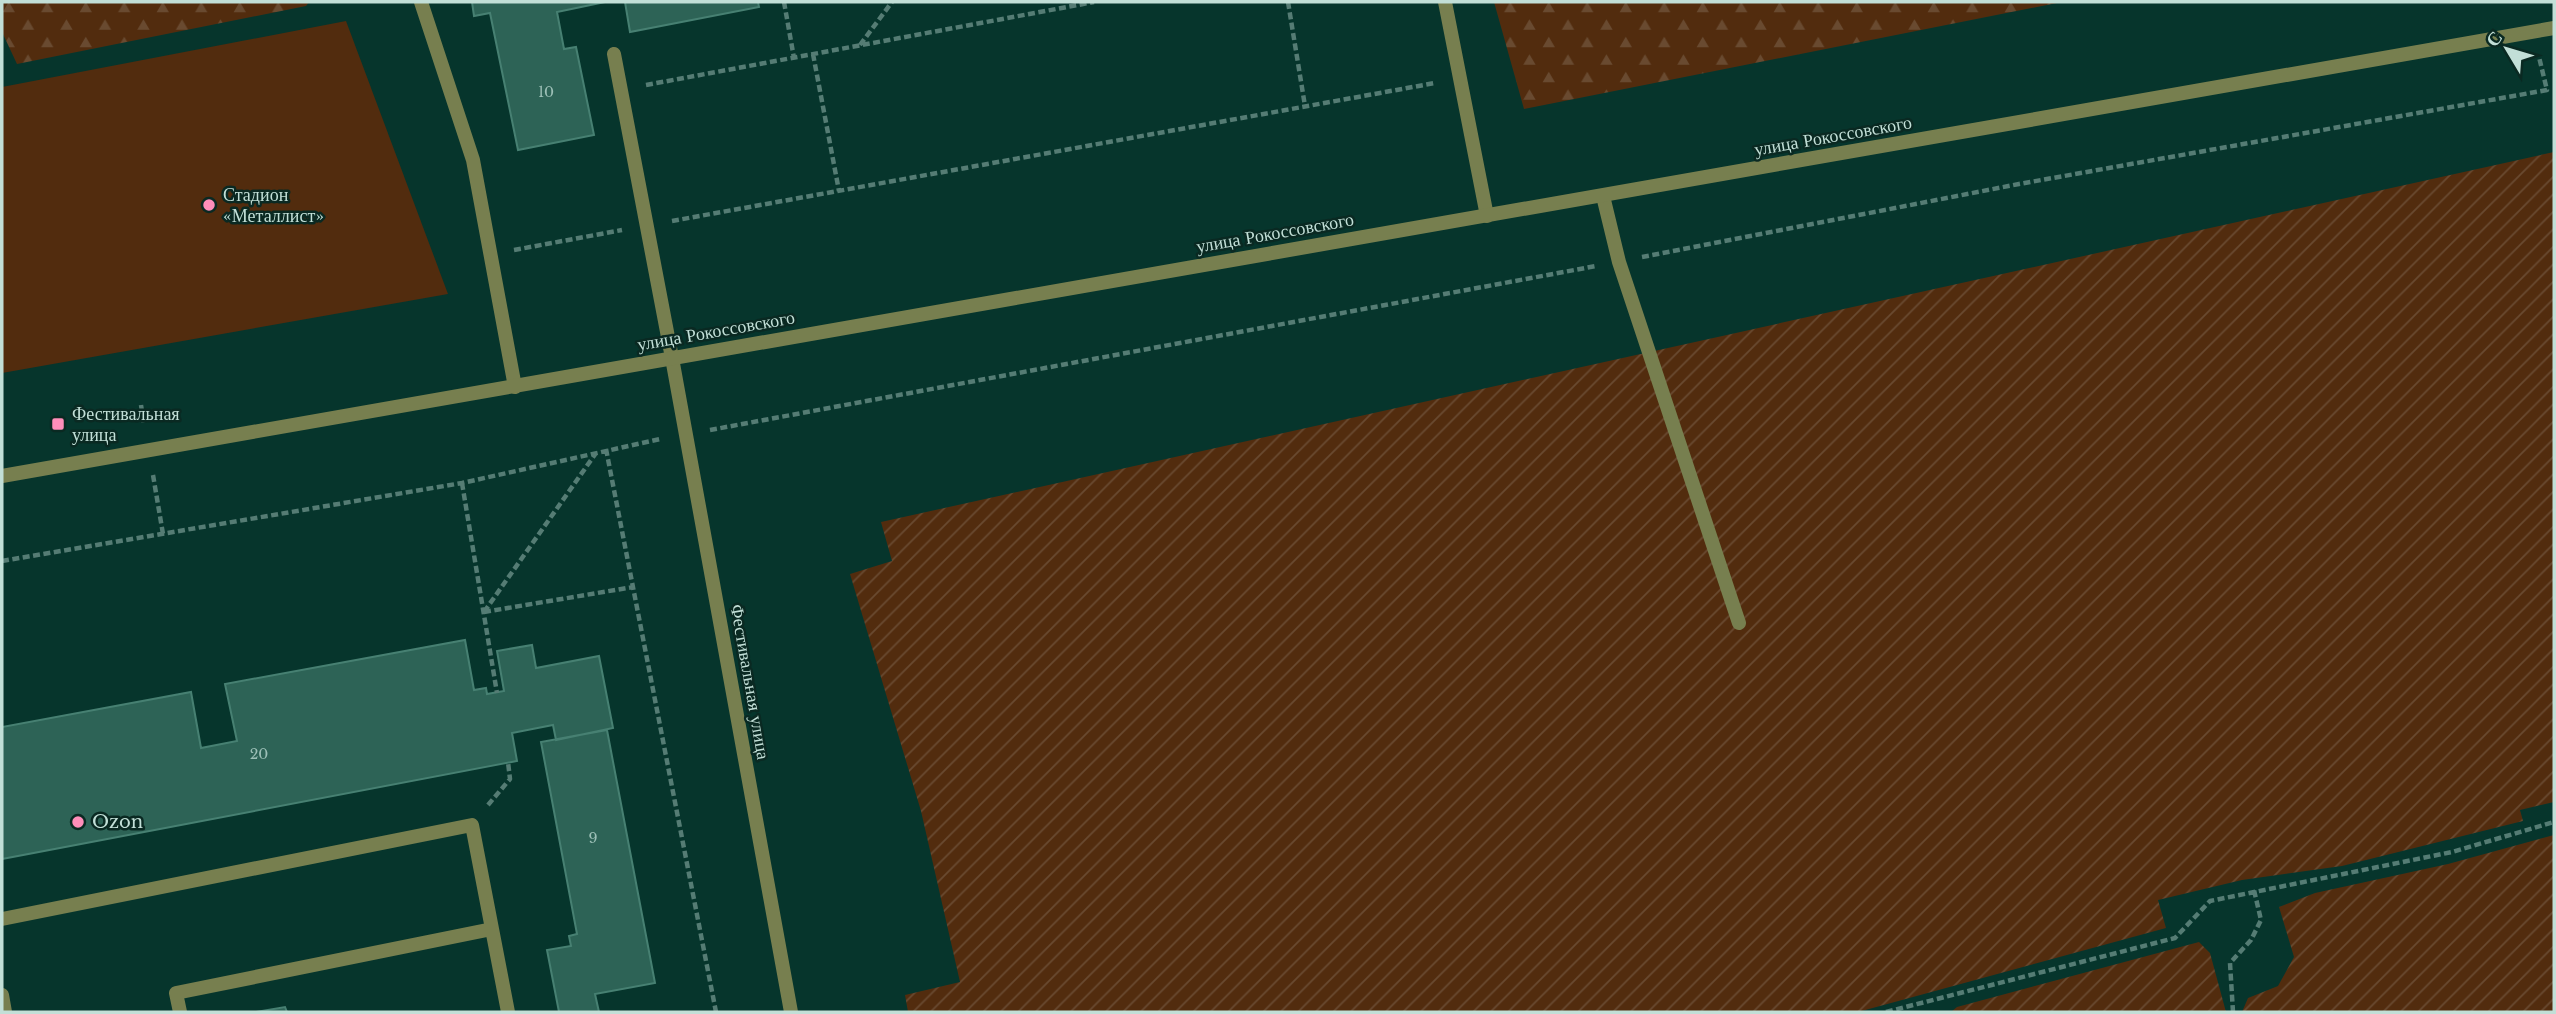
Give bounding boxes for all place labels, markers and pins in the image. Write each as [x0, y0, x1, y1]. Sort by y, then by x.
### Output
place label: Стадион «Металлист» [223, 184, 324, 227]
marker: Стадион «Металлист» [201, 197, 217, 213]
place label: Фестивальная улица [72, 403, 180, 446]
marker: Фестивальная улица [50, 416, 66, 432]
place label: Ozon [92, 811, 143, 833]
marker: Ozon [70, 814, 86, 830]

